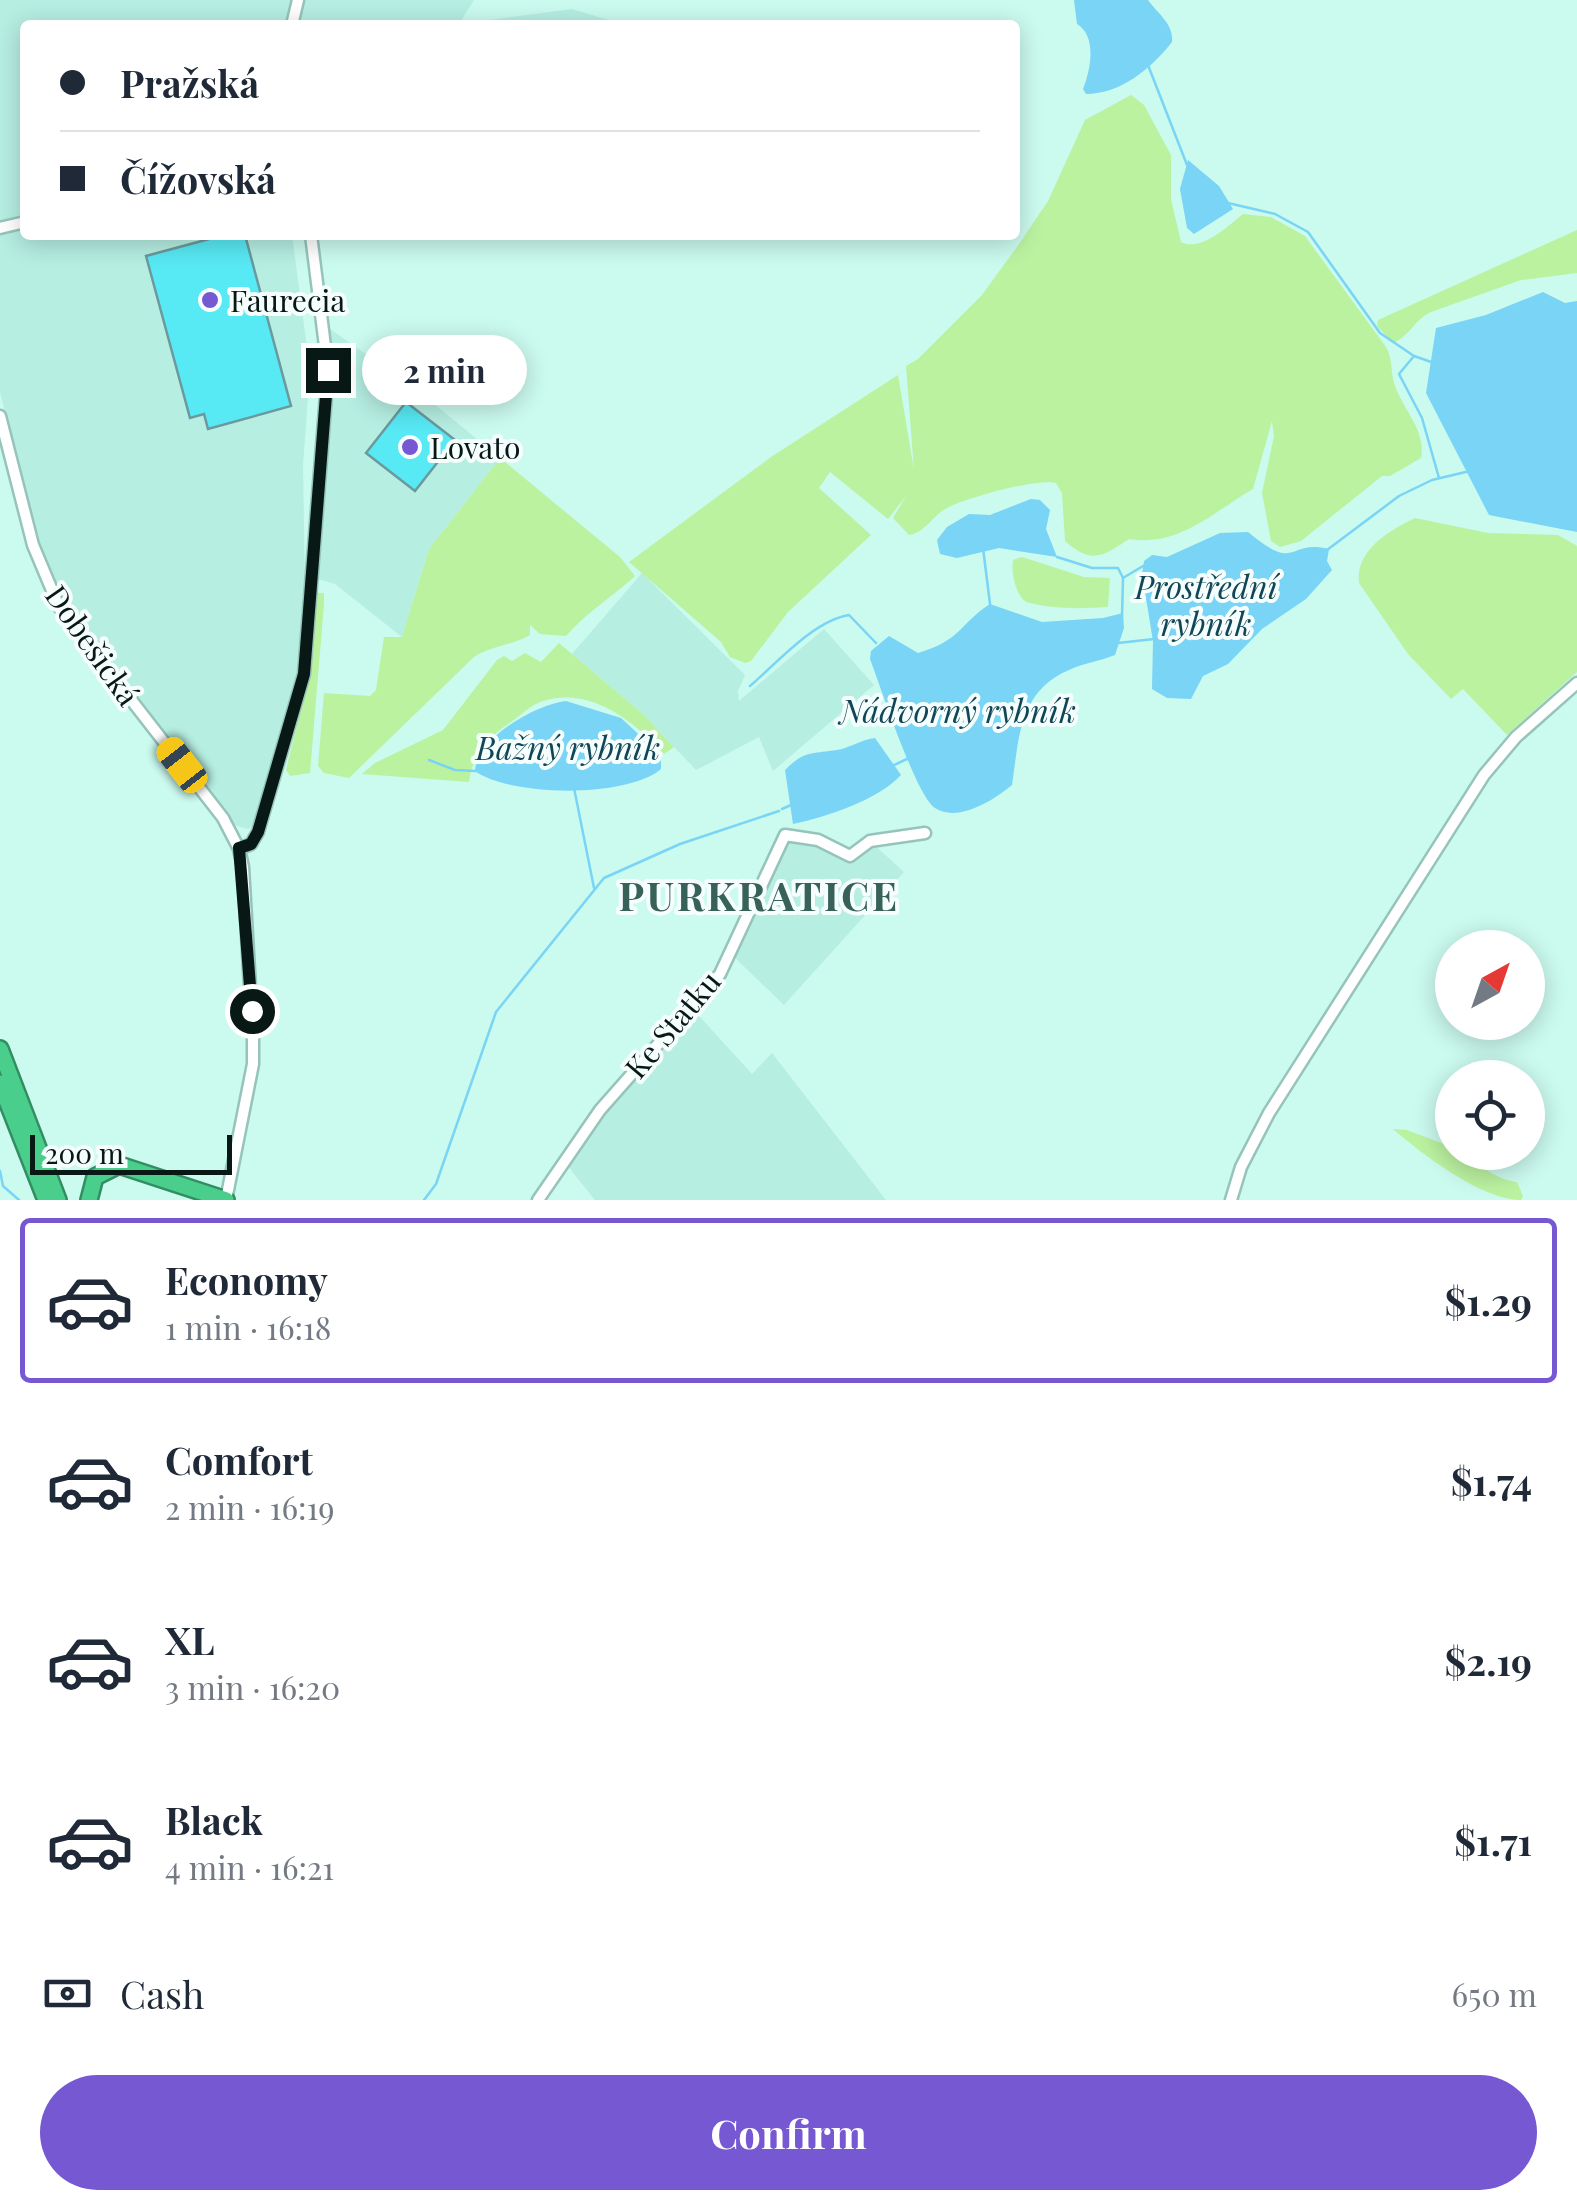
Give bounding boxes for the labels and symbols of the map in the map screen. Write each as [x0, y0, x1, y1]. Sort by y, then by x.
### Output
place label: Faurecia [230, 280, 345, 320]
marker: Faurecia [199, 289, 221, 311]
callout: 2 min [363, 335, 528, 405]
route end [306, 348, 351, 393]
place label: Lovato [430, 427, 520, 467]
marker: Lovato [399, 436, 421, 458]
water label: Prostřední rybník [1133, 564, 1281, 644]
street label: Dobešická [37, 577, 149, 713]
water label: Nádvorný rybník [837, 688, 1076, 731]
water label: Bažný rybník [474, 725, 660, 768]
car [152, 732, 212, 798]
district label: PURKRATICE [618, 868, 900, 921]
north arrow [1435, 930, 1545, 1040]
street label: Ke Statku [615, 962, 729, 1086]
route start [230, 989, 275, 1034]
scale bar [30, 1130, 232, 1174]

